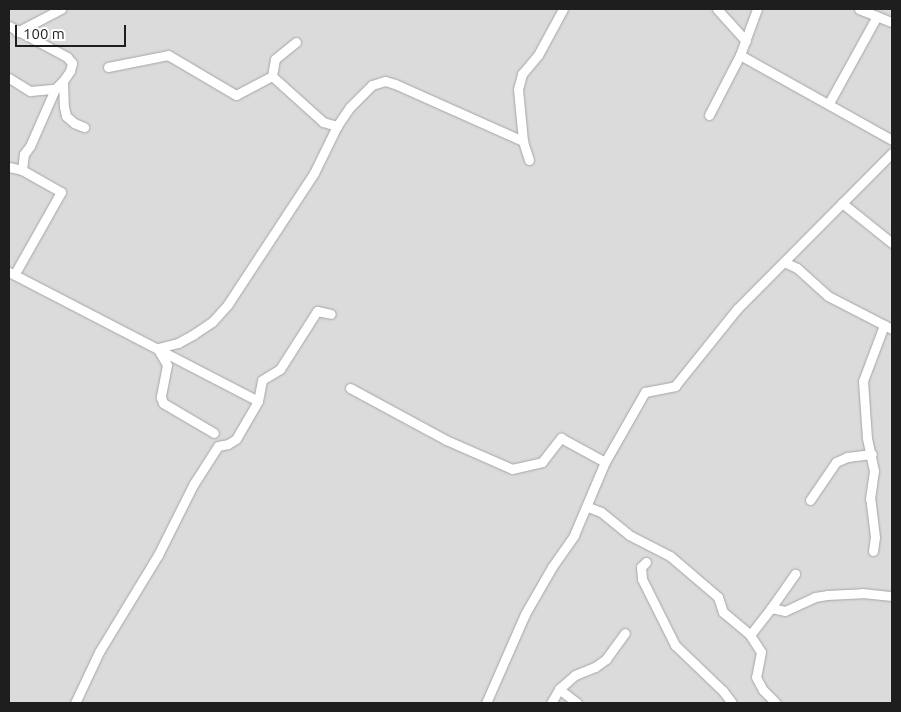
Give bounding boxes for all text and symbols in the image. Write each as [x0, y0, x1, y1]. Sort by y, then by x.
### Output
scale bar [18, 15, 129, 47]
text: 100 m [23, 25, 65, 42]

